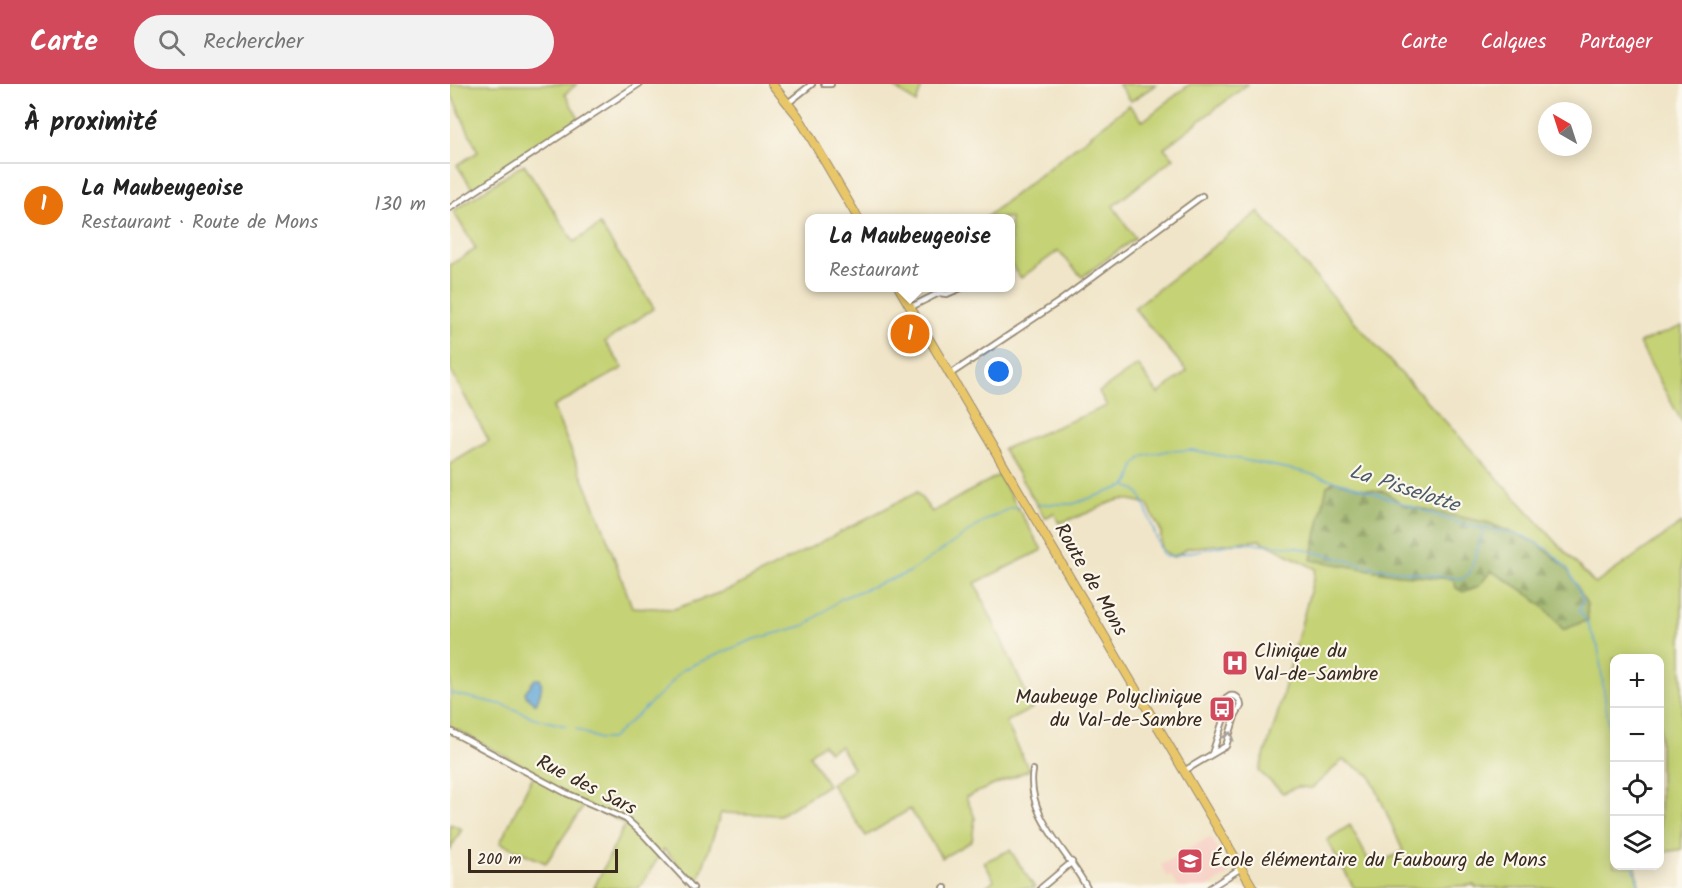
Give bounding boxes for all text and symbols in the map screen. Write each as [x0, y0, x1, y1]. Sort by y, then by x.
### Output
search box [134, 15, 554, 69]
text: Carte [30, 20, 98, 65]
text: Rechercher [203, 25, 303, 60]
icon: search [155, 26, 188, 59]
text: Carte [1400, 26, 1447, 59]
text: Calques [1480, 26, 1546, 59]
text: Partager [1579, 26, 1652, 59]
text: À proximité [24, 102, 156, 144]
north arrow [1538, 102, 1592, 156]
text: La Maubeugeoise [81, 172, 243, 207]
text: 1 [40, 189, 47, 221]
text: 130 m [374, 189, 426, 221]
text: Restaurant · Route de Mons [81, 207, 318, 239]
popup [805, 214, 1015, 292]
text: La Maubeugeoise [829, 220, 991, 255]
text: Restaurant [829, 255, 919, 287]
pin: 1 [890, 312, 930, 356]
your location [984, 357, 1013, 386]
water label: La Pisselotte [1345, 456, 1466, 523]
street label: Route de Mons [1045, 517, 1136, 643]
place label: Clinique du Val-de-Sambre [1254, 636, 1378, 691]
hospital icon: Clinique du Val-de-Sambre [1220, 648, 1250, 678]
map controls [1610, 654, 1664, 870]
button: + [1610, 654, 1664, 708]
place label: Maubeuge Polyclinique du Val-de-Sambre [1015, 682, 1202, 737]
bus stop icon: Maubeuge Polyclinique du Val-de-Sambre [1207, 694, 1237, 724]
button: − [1610, 708, 1664, 762]
one-way arrow [1222, 731, 1234, 742]
street label: Rue des Sars [530, 747, 642, 825]
button: locate [1610, 762, 1664, 816]
button: layers [1610, 816, 1664, 870]
place label: École élémentaire du Faubourg de Mons [1210, 845, 1547, 877]
scale bar [468, 846, 618, 874]
school or university icon: École élémentaire du Faubourg de Mons [1175, 846, 1205, 876]
text: 200 m [477, 847, 521, 872]

